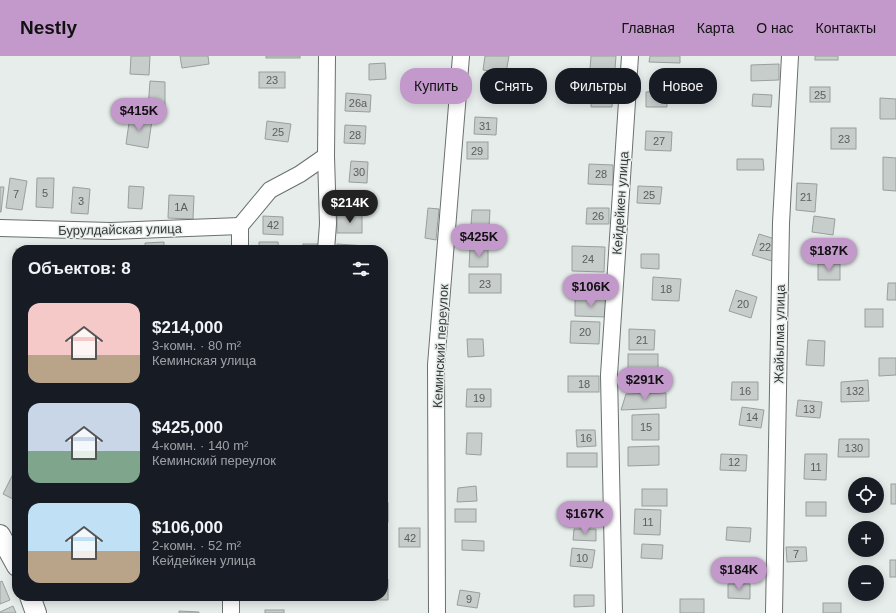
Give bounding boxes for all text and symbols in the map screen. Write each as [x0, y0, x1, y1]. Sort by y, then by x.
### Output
text: Nestly [20, 17, 77, 38]
text: Главная [621, 20, 675, 36]
text: Карта [697, 20, 734, 36]
text: О нас [756, 20, 794, 36]
text: Контакты [816, 20, 876, 36]
chip: Купить [400, 68, 472, 104]
chip: Снять [480, 68, 547, 104]
chip: Фильтры [555, 68, 641, 104]
chip: Новое [649, 68, 717, 104]
house number: 23 [266, 74, 278, 86]
house number: 25 [814, 89, 826, 101]
house number: 26а [349, 97, 368, 109]
pin: $415K [111, 98, 167, 132]
text: $415K [120, 103, 158, 118]
house number: 31 [479, 120, 491, 132]
house number: 25 [272, 126, 284, 138]
house number: 28 [349, 129, 361, 141]
house number: 23 [838, 133, 850, 145]
house number: 27 [653, 135, 665, 147]
house number: 29 [471, 145, 483, 157]
street label: Кейдейкен улица [609, 150, 632, 255]
house number: 30 [353, 166, 365, 178]
house number: 28 [595, 168, 607, 180]
house number: 5 [42, 187, 48, 199]
house number: 7 [13, 188, 19, 200]
house number: 25 [643, 189, 655, 201]
pin: $214K [322, 190, 378, 224]
house number: 21 [800, 191, 812, 203]
house number: 3 [78, 195, 84, 207]
text: $214K [331, 195, 369, 210]
house number: 1А [174, 201, 188, 213]
house number: 26 [592, 210, 604, 222]
house number: 42 [267, 219, 279, 231]
street label: Бурулдайская улица [58, 221, 183, 238]
pin: $425K [451, 224, 507, 258]
text: $425K [460, 229, 498, 244]
pin: $187K [801, 238, 857, 272]
house number: 22 [759, 241, 771, 253]
text: $187K [810, 243, 848, 258]
house number: 24 [582, 253, 594, 265]
icon: filters [350, 258, 372, 280]
text: Объектов: 8 [28, 259, 131, 278]
pin: $106K [563, 274, 619, 308]
house number: 23 [479, 278, 491, 290]
text: $106K [572, 279, 610, 294]
street label: Кеминский переулок [430, 283, 451, 408]
house number: 18 [660, 283, 672, 295]
street label: Жайылма улица [771, 284, 788, 384]
house number: 20 [737, 298, 749, 310]
text: $214,000 [152, 318, 223, 337]
icon: home [60, 319, 108, 367]
house number: 20 [579, 326, 591, 338]
house number: 21 [636, 334, 648, 346]
text: 3-комн. · 80 m² [152, 338, 241, 353]
text: Кеминская улица [152, 353, 256, 368]
pin: $291K [617, 367, 673, 401]
text: $291K [626, 372, 664, 387]
house number: 18 [578, 378, 590, 390]
house number: 16 [739, 385, 751, 397]
house number: 132 [846, 385, 864, 397]
house number: 19 [473, 392, 485, 404]
house number: 13 [803, 403, 815, 415]
house number: 14 [746, 411, 758, 423]
text: $425,000 [152, 418, 223, 437]
icon: home [60, 419, 108, 467]
house number: 15 [640, 421, 652, 433]
house number: 16 [580, 432, 592, 444]
text: 4-комн. · 140 m² [152, 438, 248, 453]
house number: 130 [845, 442, 863, 454]
text: Кеминский переулок [152, 453, 276, 468]
house number: 12 [728, 456, 740, 468]
house number: 11 [810, 461, 822, 473]
map controls [848, 477, 884, 601]
button: locate [848, 477, 884, 513]
pin: $167K [557, 501, 613, 535]
text: $167K [566, 506, 604, 521]
house number: 11 [642, 516, 654, 528]
text: $106,000 [152, 518, 223, 537]
icon: home [60, 519, 108, 567]
button: + [848, 521, 884, 557]
house number: 42 [404, 532, 416, 544]
text: 2-комн. · 52 m² [152, 538, 241, 553]
house number: 7 [793, 548, 799, 560]
house number: 10 [576, 552, 588, 564]
text: Кейдейкен улица [152, 553, 256, 568]
pin: $184K [711, 557, 767, 591]
text: $184K [720, 562, 758, 577]
button: − [848, 565, 884, 601]
house number: 9 [466, 593, 472, 605]

